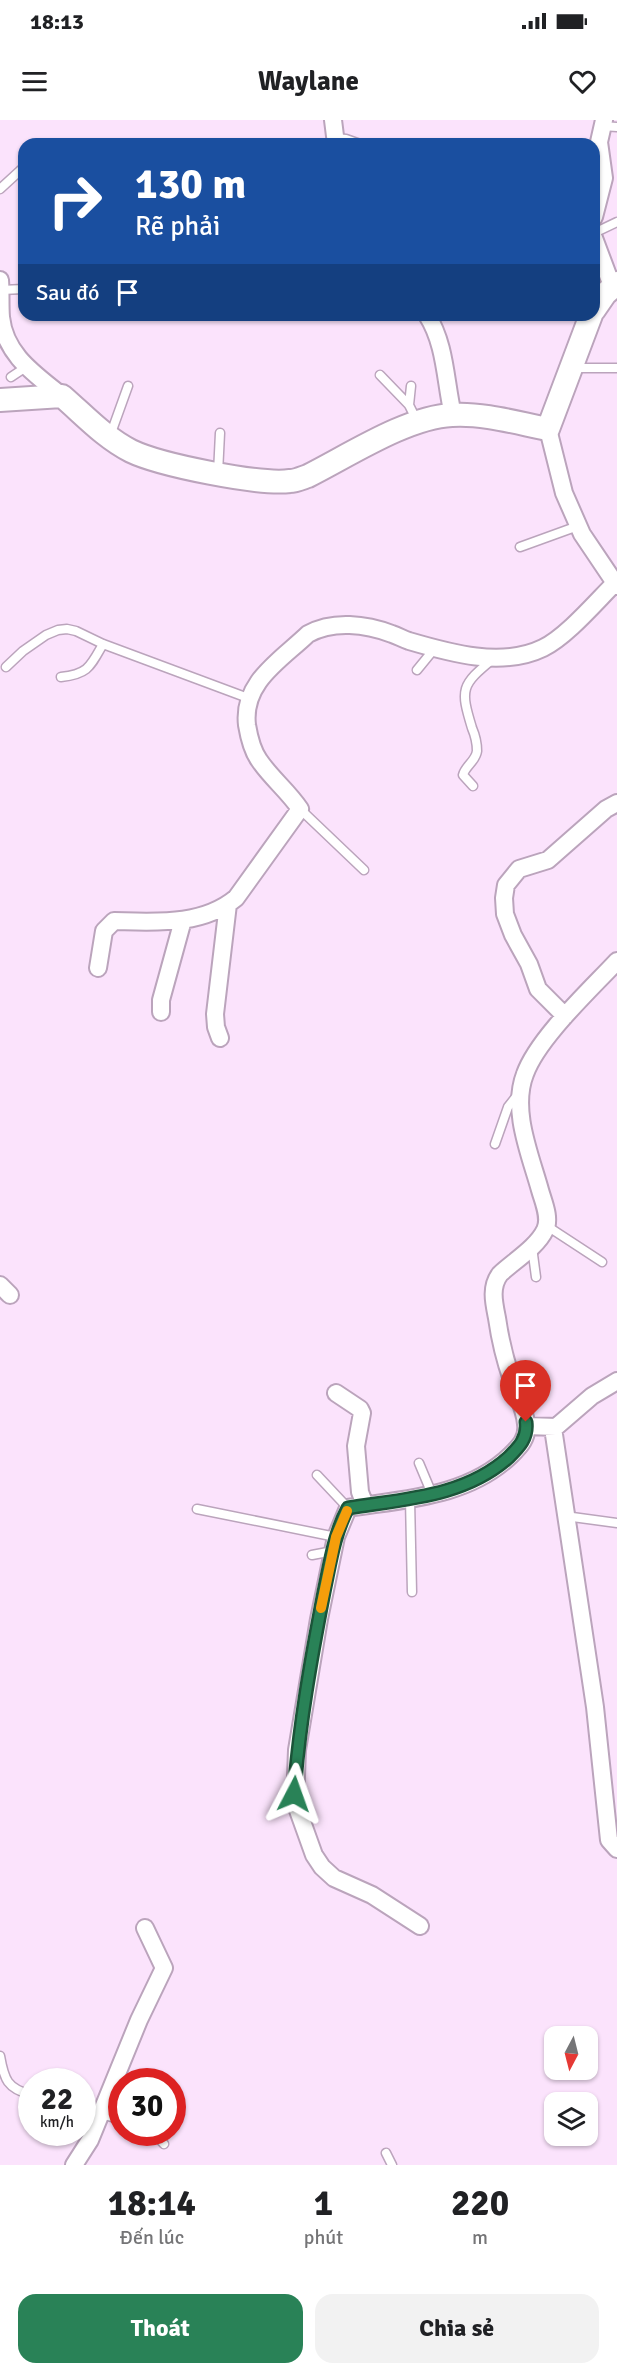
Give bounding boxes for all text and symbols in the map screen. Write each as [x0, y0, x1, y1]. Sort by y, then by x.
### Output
text: 18:13 [30, 8, 84, 35]
icon: menu [18, 65, 51, 98]
text: Waylane [258, 65, 359, 98]
icon: heart [566, 65, 599, 98]
text: 130 m [135, 159, 246, 210]
icon: right [36, 162, 114, 240]
text: Rẽ phải [135, 210, 220, 243]
icon: arrive [111, 276, 144, 309]
text: Sau đó [36, 279, 99, 306]
pin [500, 1360, 551, 1422]
icon: arrive [509, 1369, 542, 1402]
position arrow [262, 1762, 326, 1826]
north arrow [544, 2026, 598, 2080]
map controls [544, 2026, 598, 2146]
speed limit sign: 30 [108, 2068, 186, 2146]
text: 22 [41, 2081, 73, 2118]
button: layers [544, 2092, 598, 2146]
text: km/h [40, 2113, 74, 2131]
text: 18:14 [108, 2181, 196, 2226]
text: 1 [314, 2181, 333, 2226]
text: 220 [451, 2181, 509, 2226]
text: Đến lúc [120, 2225, 184, 2250]
text: phút [304, 2225, 343, 2250]
text: m [472, 2225, 488, 2250]
button: Thoát [18, 2294, 303, 2363]
button: Chia sẻ [315, 2294, 599, 2363]

